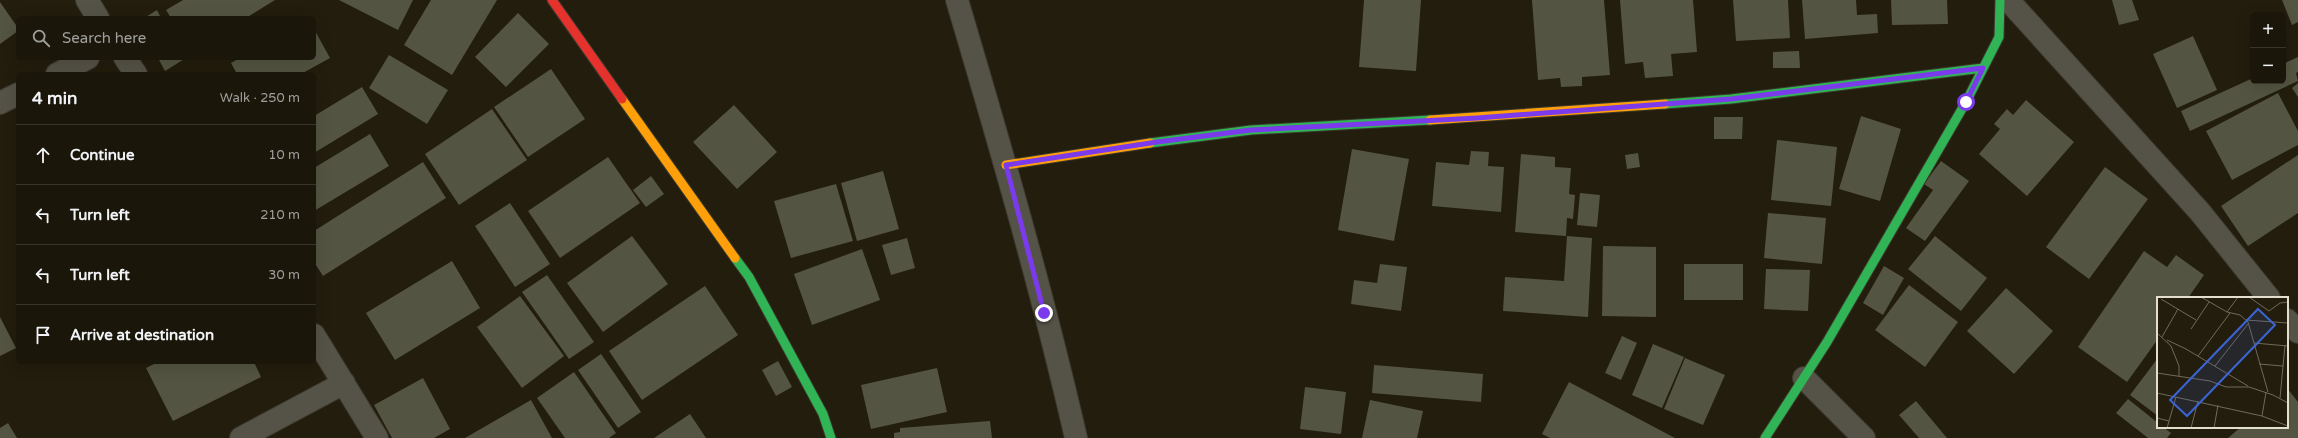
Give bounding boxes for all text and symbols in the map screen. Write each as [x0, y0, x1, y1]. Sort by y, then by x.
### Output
map controls [2250, 12, 2286, 84]
button: + [2250, 12, 2286, 48]
search box [16, 16, 316, 60]
icon: search [30, 27, 52, 49]
text: Search here [62, 29, 146, 47]
button: − [2250, 48, 2286, 84]
text: 4 min [32, 88, 77, 109]
text: Walk · 250 m [220, 90, 300, 106]
route start [1957, 93, 1975, 111]
icon: ahead [32, 144, 54, 166]
text: Continue [70, 146, 134, 164]
text: 10 m [268, 147, 300, 163]
icon: left [32, 204, 54, 226]
text: Turn left [70, 206, 130, 224]
text: 210 m [260, 207, 300, 223]
icon: left [32, 264, 54, 286]
text: Turn left [70, 266, 130, 284]
text: 30 m [268, 267, 300, 283]
inset map [2157, 297, 2288, 428]
route end [1035, 304, 1053, 322]
icon: arrive [32, 324, 54, 346]
text: Arrive at destination [70, 326, 214, 344]

